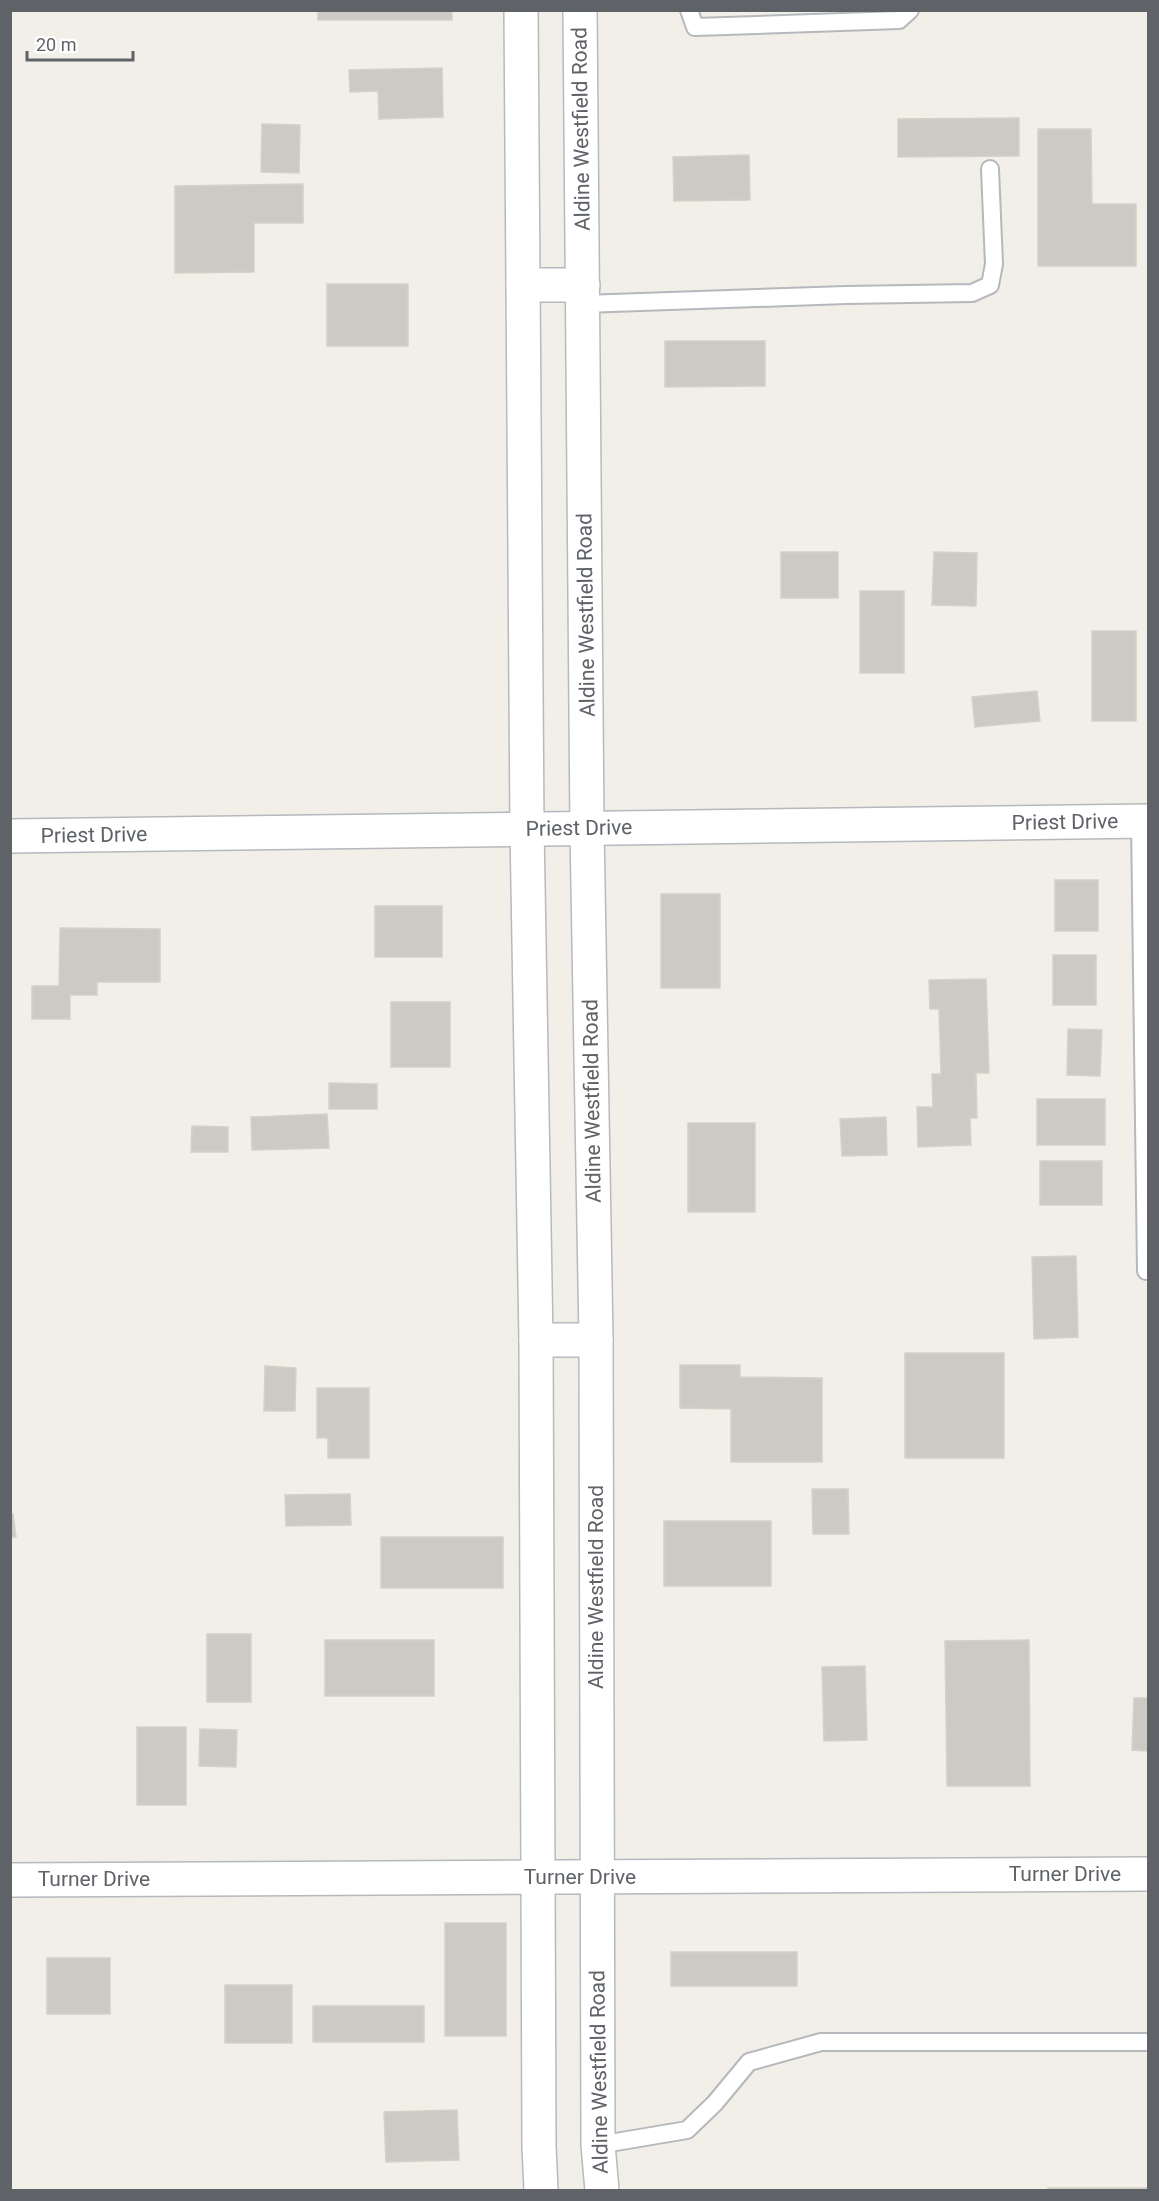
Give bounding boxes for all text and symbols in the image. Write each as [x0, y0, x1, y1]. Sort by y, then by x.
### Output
scale bar [27, 24, 134, 62]
street label: Aldine Westfield Road [567, 27, 595, 231]
text: 20 m [36, 34, 76, 55]
street label: Aldine Westfield Road [572, 513, 600, 717]
street label: Priest Drive [1011, 809, 1119, 835]
street label: Priest Drive [525, 815, 633, 841]
street label: Priest Drive [40, 822, 148, 848]
street label: Aldine Westfield Road [578, 999, 606, 1203]
street label: Aldine Westfield Road [584, 1485, 608, 1689]
street label: Turner Drive [1009, 1862, 1121, 1886]
street label: Turner Drive [524, 1865, 636, 1889]
street label: Turner Drive [38, 1867, 150, 1891]
street label: Aldine Westfield Road [585, 1970, 613, 2174]

